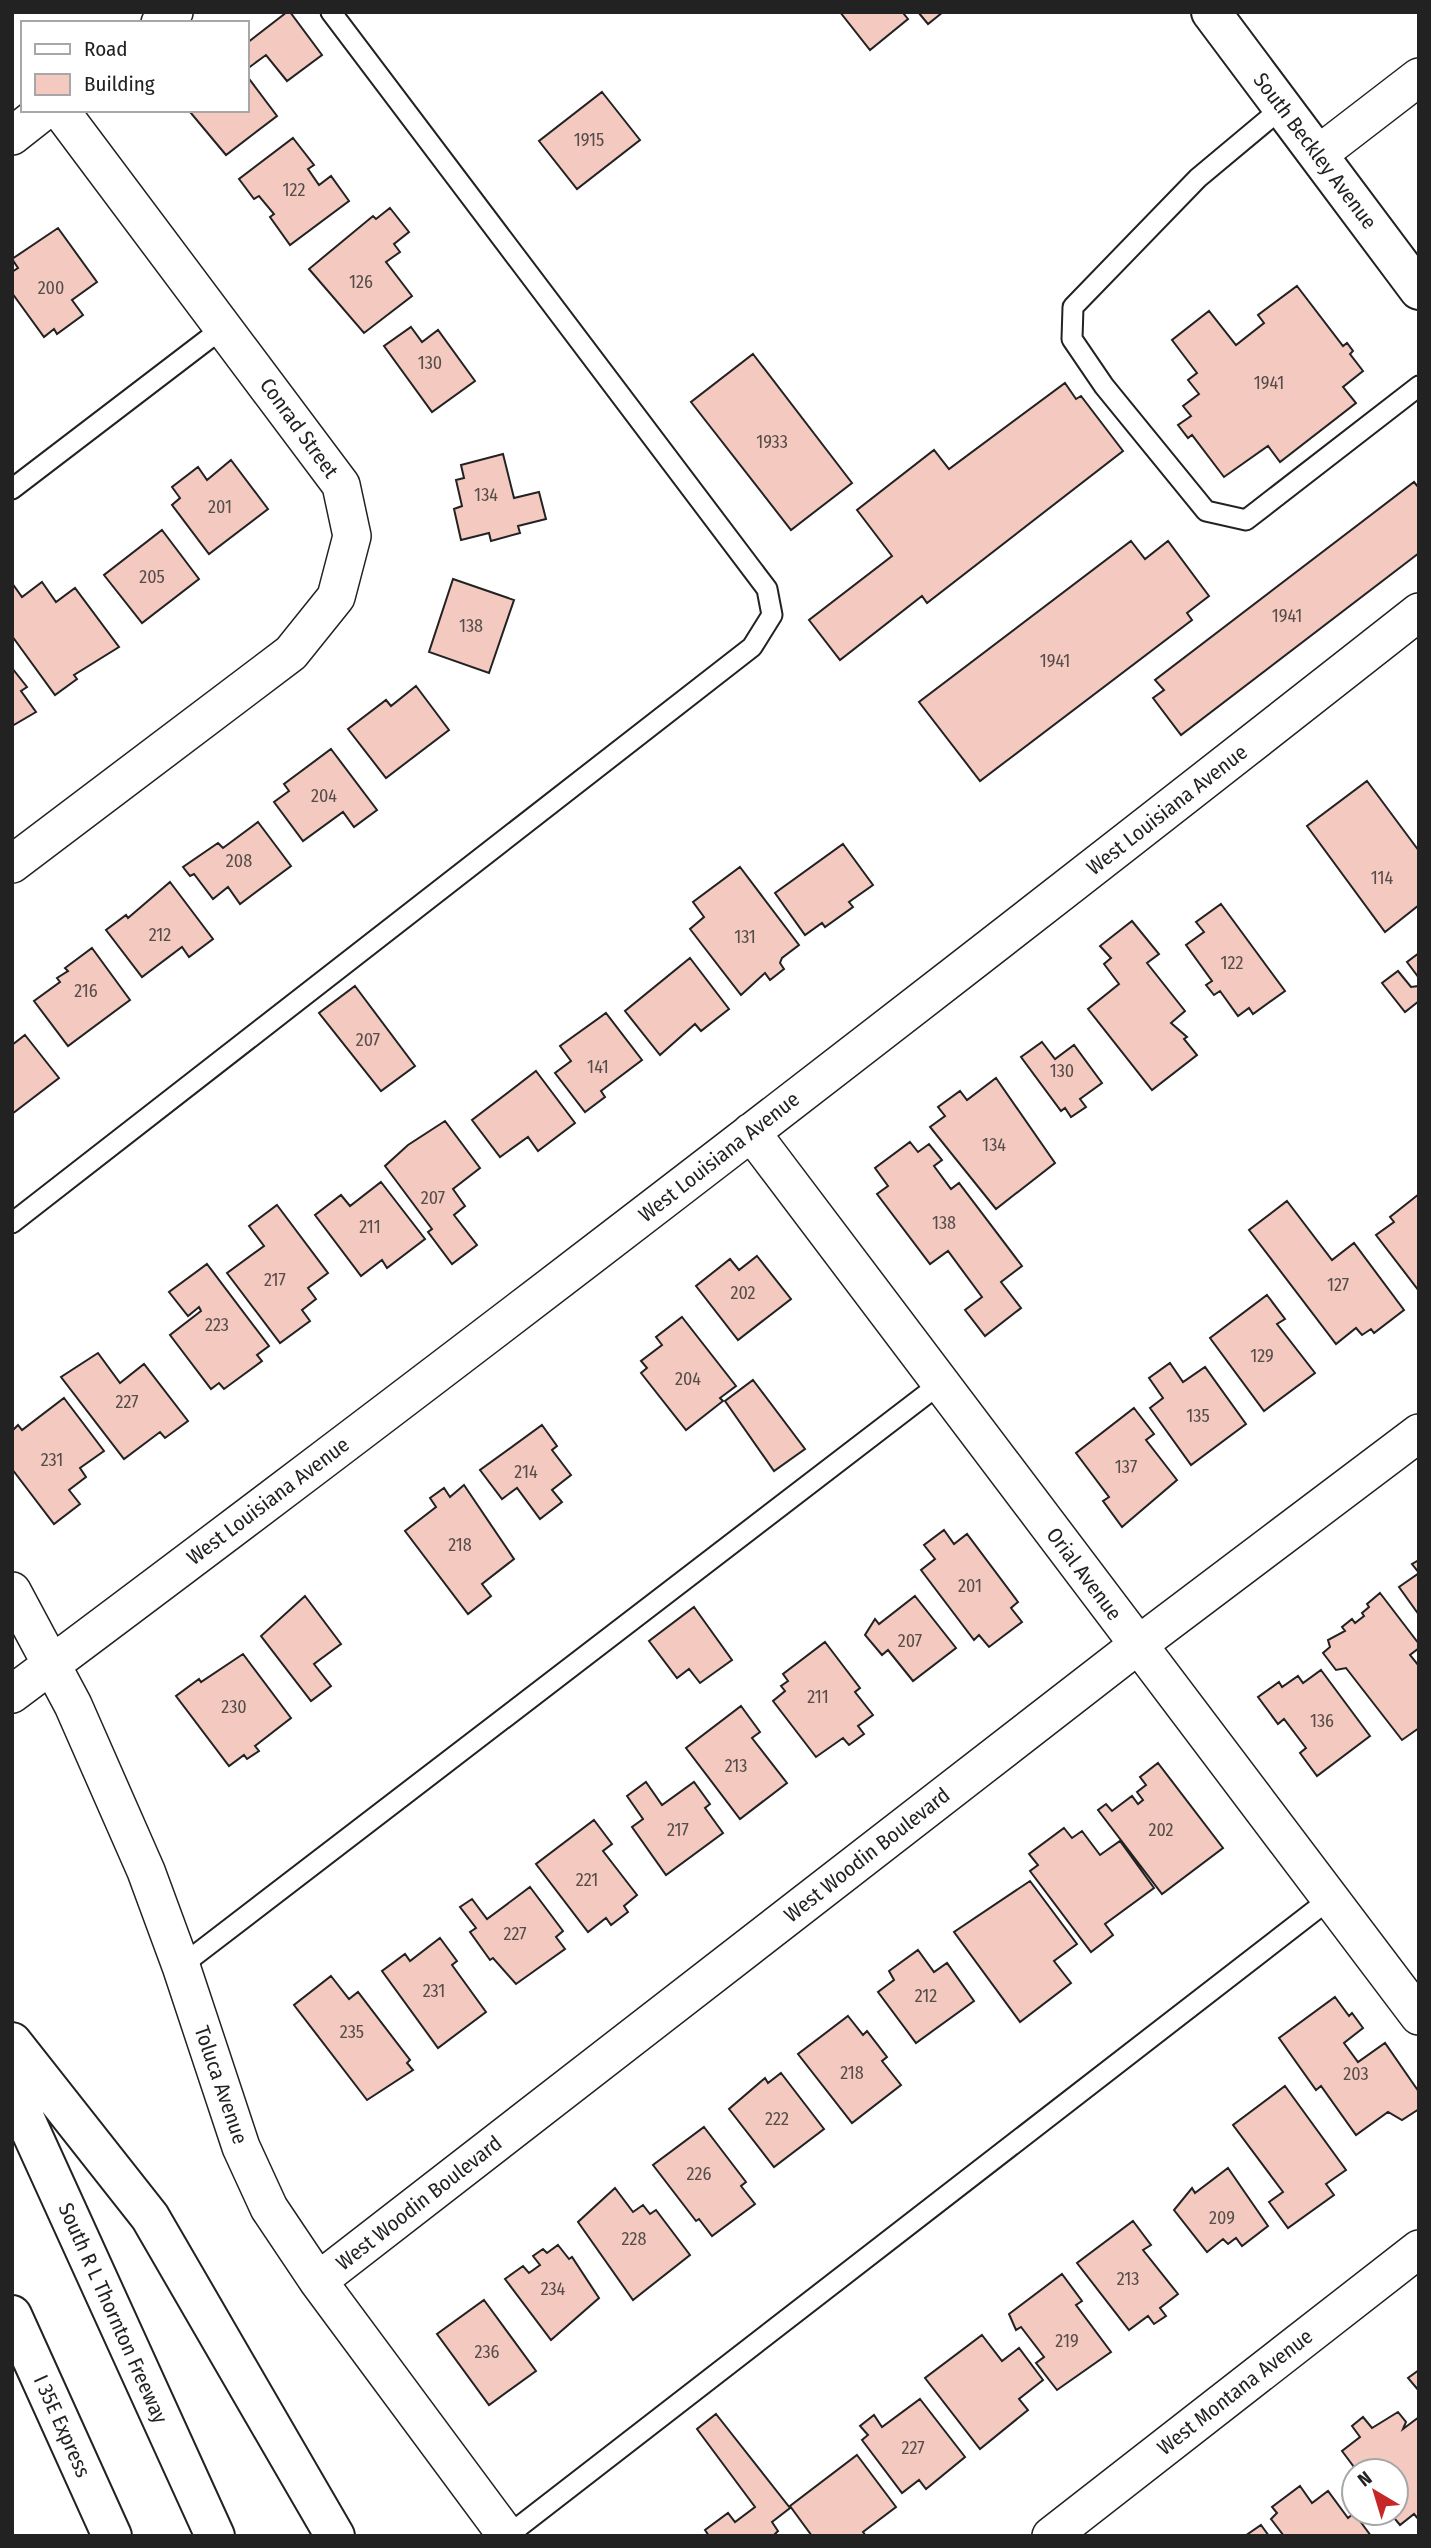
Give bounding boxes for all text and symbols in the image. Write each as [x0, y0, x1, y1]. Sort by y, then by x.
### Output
legend [21, 21, 248, 112]
text: Road [84, 36, 128, 62]
street label: South Beckley Avenue [1248, 68, 1382, 234]
text: Building [84, 71, 155, 97]
house number: 1915 [574, 129, 604, 151]
house number: 122 [283, 179, 306, 201]
house number: 126 [349, 271, 373, 293]
house number: 200 [38, 277, 64, 299]
house number: 130 [418, 352, 442, 374]
house number: 1941 [1254, 372, 1284, 394]
street label: Conrad Street [254, 373, 344, 483]
house number: 1933 [756, 431, 788, 453]
house number: 134 [474, 484, 498, 506]
house number: 201 [208, 496, 232, 518]
house number: 205 [139, 566, 165, 588]
house number: 1941 [1272, 605, 1302, 627]
house number: 138 [459, 615, 483, 637]
house number: 1941 [1040, 650, 1070, 672]
street label: West Louisiana Avenue [1081, 739, 1253, 881]
house number: 204 [311, 785, 337, 807]
house number: 208 [226, 850, 252, 872]
house number: 114 [1371, 867, 1394, 889]
house number: 212 [149, 924, 171, 946]
house number: 131 [734, 926, 756, 948]
house number: 122 [1221, 952, 1244, 974]
house number: 216 [74, 980, 98, 1002]
house number: 207 [356, 1029, 380, 1051]
house number: 141 [587, 1056, 609, 1078]
house number: 130 [1050, 1060, 1074, 1082]
street label: West Louisiana Avenue [633, 1086, 805, 1228]
house number: 134 [982, 1134, 1006, 1156]
house number: 207 [421, 1187, 445, 1209]
house number: 138 [932, 1212, 956, 1234]
house number: 211 [359, 1216, 381, 1238]
house number: 217 [264, 1269, 286, 1291]
house number: 127 [1327, 1274, 1349, 1296]
house number: 202 [730, 1282, 756, 1304]
house number: 223 [205, 1314, 229, 1336]
house number: 129 [1250, 1345, 1274, 1367]
house number: 204 [675, 1368, 701, 1390]
house number: 227 [115, 1391, 139, 1413]
house number: 135 [1186, 1405, 1210, 1427]
street label: West Louisiana Avenue [182, 1431, 354, 1571]
house number: 231 [41, 1449, 63, 1471]
house number: 137 [1115, 1456, 1137, 1478]
house number: 214 [514, 1461, 538, 1483]
street label: Orial Avenue [1041, 1522, 1127, 1626]
house number: 218 [448, 1534, 472, 1556]
house number: 201 [958, 1575, 982, 1597]
house number: 207 [898, 1630, 922, 1652]
house number: 211 [807, 1686, 829, 1708]
house number: 230 [221, 1696, 247, 1718]
house number: 136 [1310, 1710, 1334, 1732]
house number: 213 [725, 1755, 747, 1777]
street label: West Woodin Boulevard [779, 1782, 955, 1928]
house number: 217 [667, 1819, 689, 1841]
house number: 202 [1148, 1819, 1174, 1841]
house number: 221 [576, 1869, 598, 1891]
house number: 227 [503, 1923, 527, 1945]
house number: 231 [423, 1980, 445, 2002]
house number: 212 [915, 1985, 937, 2007]
house number: 235 [340, 2021, 364, 2043]
street label: Toluca Avenue [189, 2023, 253, 2147]
house number: 218 [840, 2062, 864, 2084]
house number: 203 [1343, 2063, 1369, 2085]
house number: 222 [765, 2108, 789, 2130]
street label: West Woodin Boulevard [331, 2130, 507, 2276]
house number: 226 [687, 2163, 711, 2185]
street label: South R L Thornton Freeway [53, 2199, 174, 2428]
house number: 209 [1209, 2207, 1235, 2229]
house number: 228 [622, 2228, 646, 2250]
house number: 213 [1117, 2268, 1139, 2290]
house number: 234 [541, 2278, 566, 2300]
street label: West Montana Avenue [1152, 2323, 1318, 2461]
house number: 219 [1055, 2330, 1079, 2352]
house number: 236 [475, 2341, 500, 2363]
street label: I 35E Express [28, 2371, 96, 2481]
house number: 227 [901, 2437, 925, 2459]
north arrow [1340, 2457, 1410, 2527]
text: N [1353, 2466, 1376, 2492]

